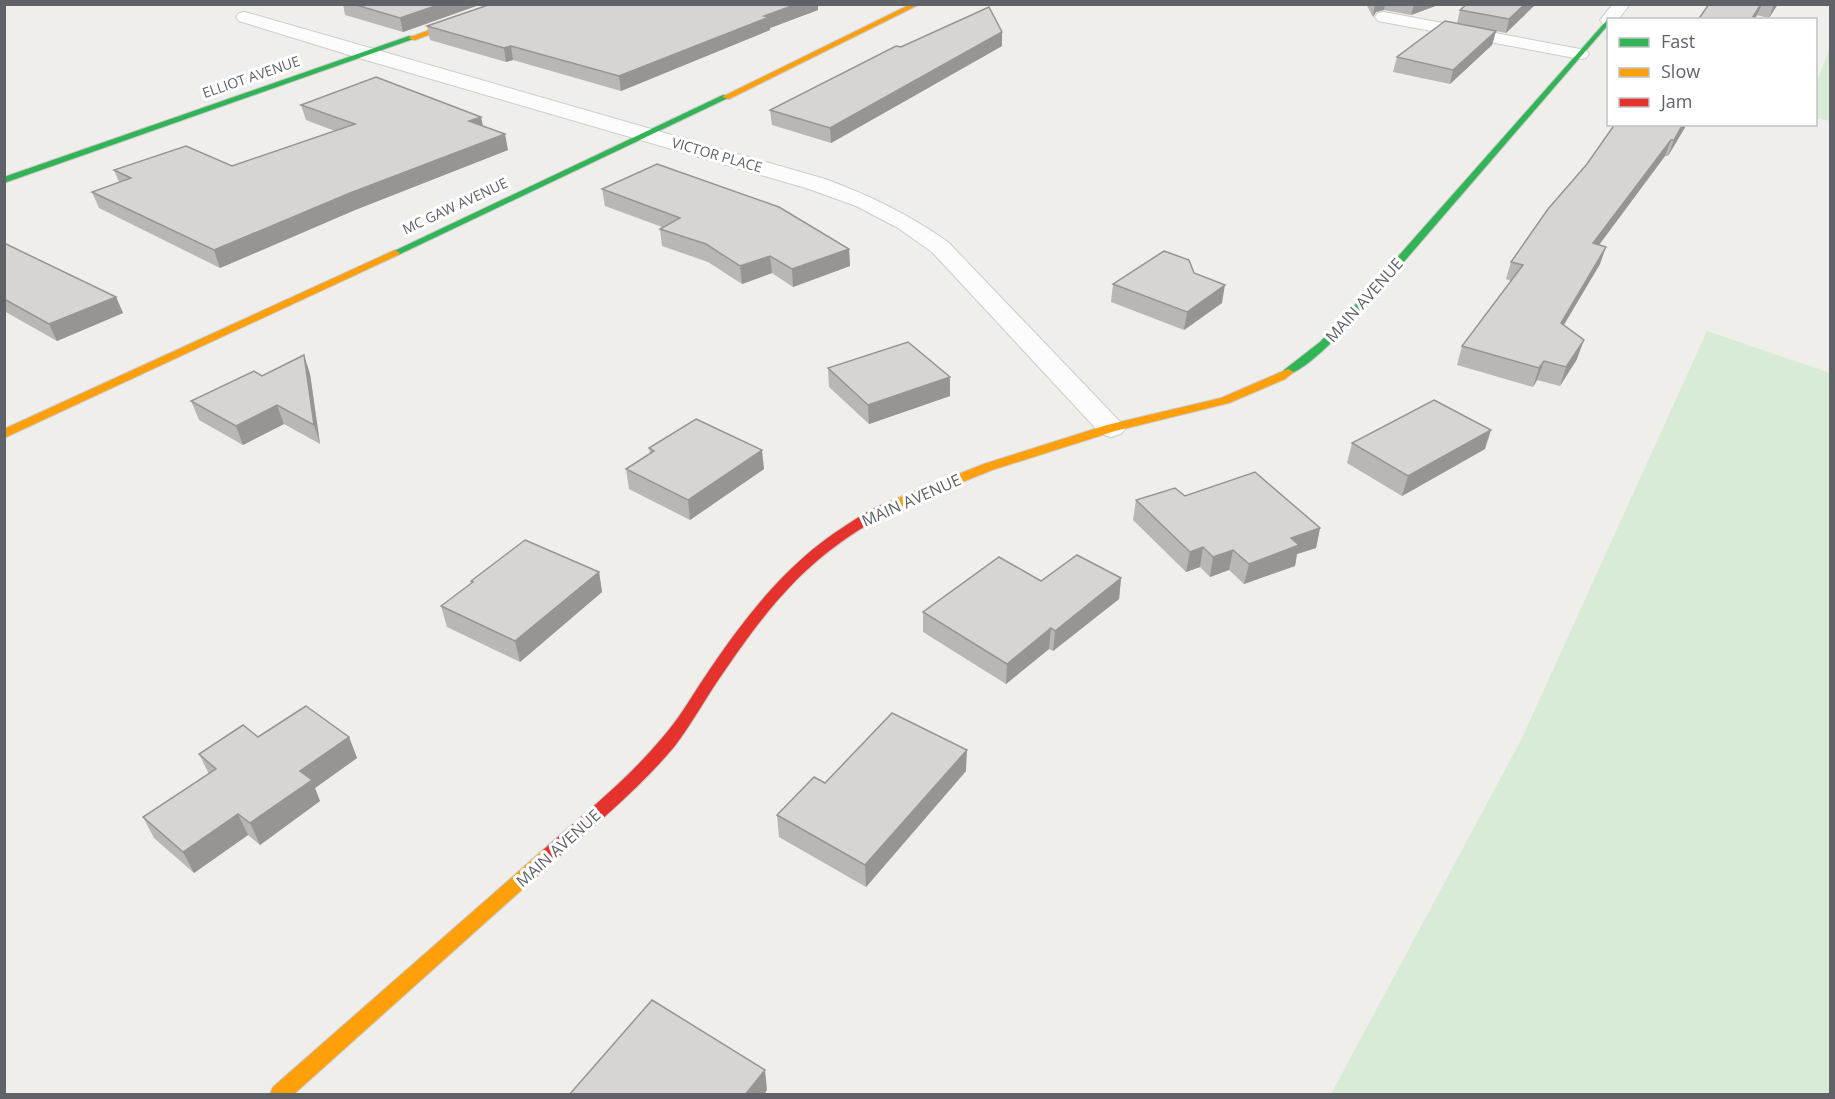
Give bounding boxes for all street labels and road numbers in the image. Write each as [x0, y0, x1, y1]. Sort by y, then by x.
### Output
street label: ELLIOT AVENUE [200, 51, 302, 102]
street label: VICTOR PLACE [670, 133, 765, 176]
street label: MC GAW AVENUE [399, 173, 511, 238]
street label: MAIN AVENUE [1320, 253, 1408, 347]
street label: MAIN AVENUE [858, 468, 964, 532]
street label: MAIN AVENUE [511, 804, 605, 892]

